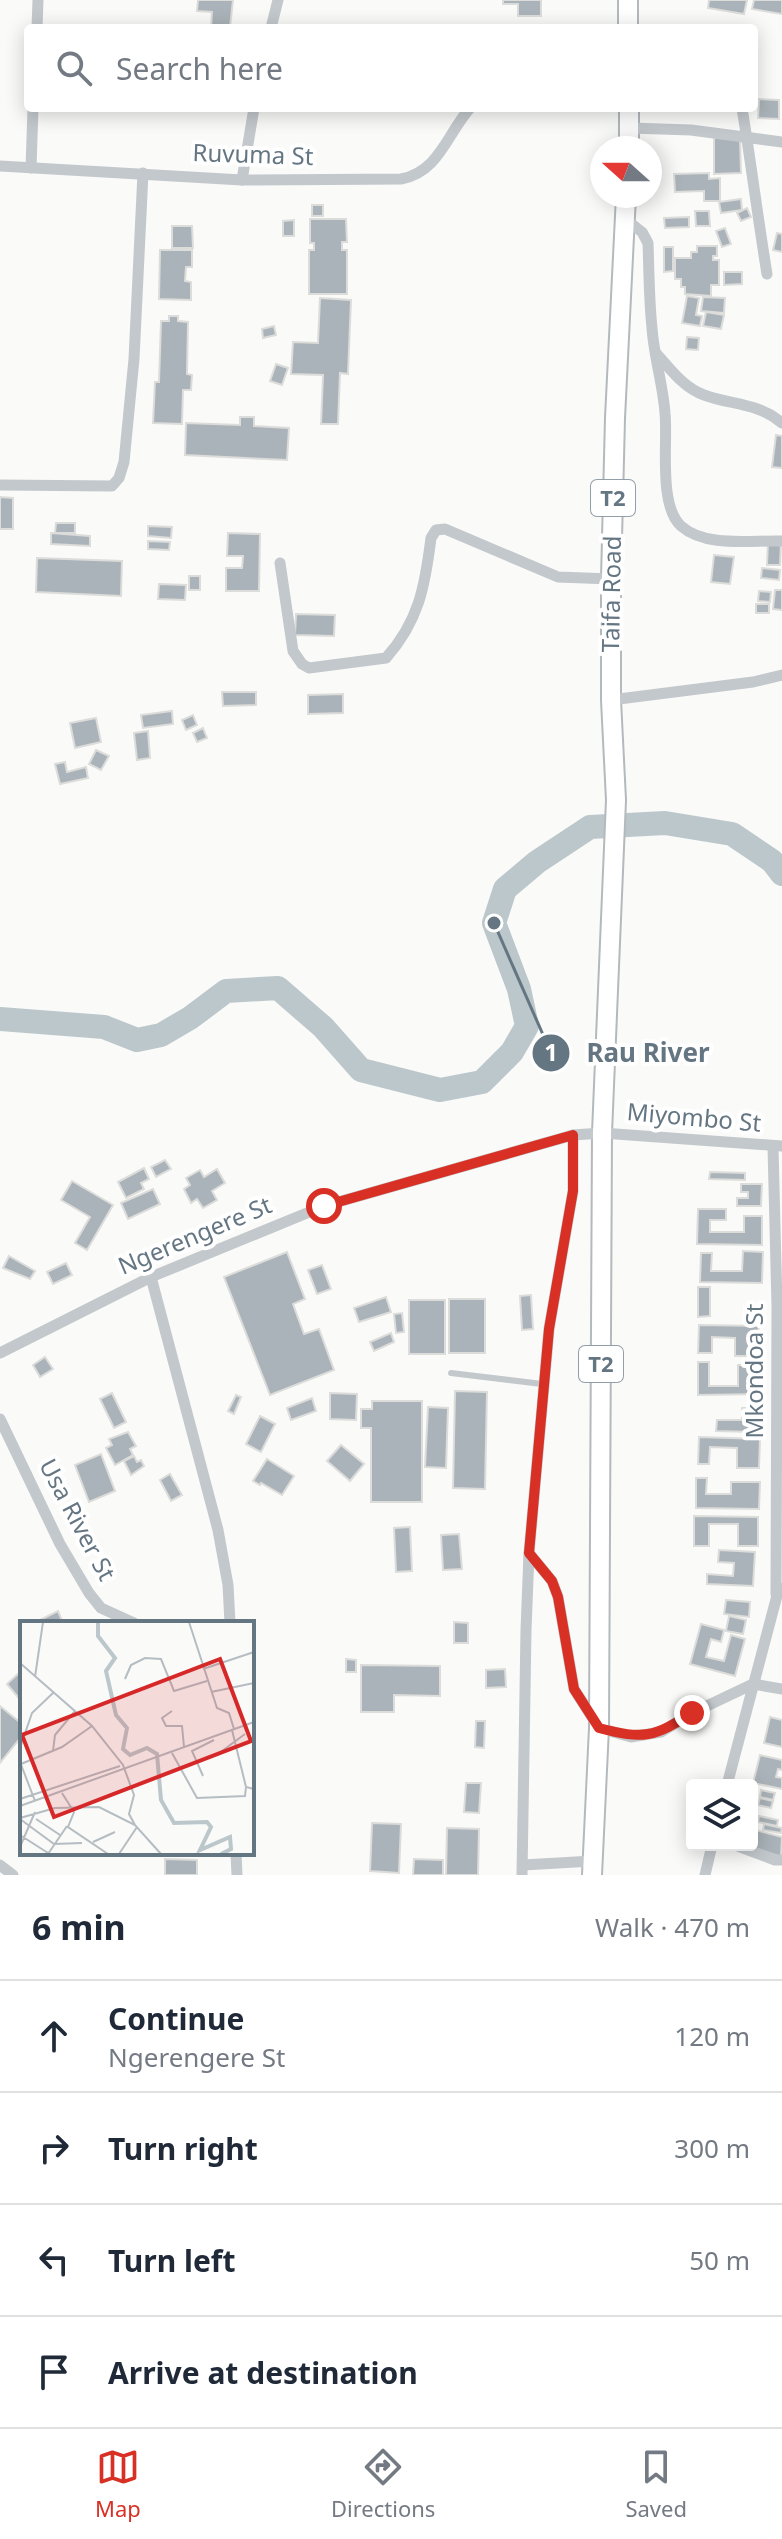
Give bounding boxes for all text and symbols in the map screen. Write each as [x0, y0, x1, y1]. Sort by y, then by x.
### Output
search box [24, 24, 758, 112]
icon: search [52, 46, 96, 90]
text: Search here [116, 48, 283, 89]
street label: Ruvuma St [192, 135, 314, 172]
north arrow [590, 136, 662, 208]
road number: T2 [591, 480, 635, 516]
street label: Taifa Road [593, 535, 628, 653]
callout: Rau River [531, 1028, 726, 1078]
text: Rau River [586, 1034, 710, 1070]
text: 1 [544, 1035, 558, 1068]
street label: Miyombo St [626, 1094, 763, 1139]
street label: Ngerengere St [113, 1187, 277, 1282]
route start [306, 1188, 342, 1224]
street label: Mkondoa St [737, 1303, 770, 1438]
road number: T2 [579, 1346, 623, 1382]
street label: Usa River St [32, 1453, 124, 1586]
inset map [20, 1621, 254, 1855]
route end [674, 1695, 710, 1731]
map controls [686, 1779, 758, 1851]
button: layers [686, 1779, 758, 1851]
text: 6 min [32, 1904, 126, 1950]
text: Walk · 470 m [595, 1909, 750, 1945]
text: Continue [108, 1998, 244, 2039]
icon: ahead [32, 2014, 76, 2058]
text: 120 m [674, 2018, 750, 2054]
text: Ngerengere St [108, 2039, 285, 2075]
icon: right [32, 2126, 76, 2170]
text: Turn right [108, 2128, 258, 2169]
text: 300 m [674, 2130, 750, 2166]
icon: left [32, 2238, 76, 2282]
text: Turn left [108, 2240, 236, 2281]
text: 50 m [689, 2242, 750, 2278]
icon: arrive [32, 2350, 76, 2394]
text: Arrive at destination [108, 2352, 418, 2393]
tab: Map [95, 2445, 141, 2523]
tab: Directions [331, 2445, 435, 2523]
tab: Saved [625, 2445, 687, 2523]

